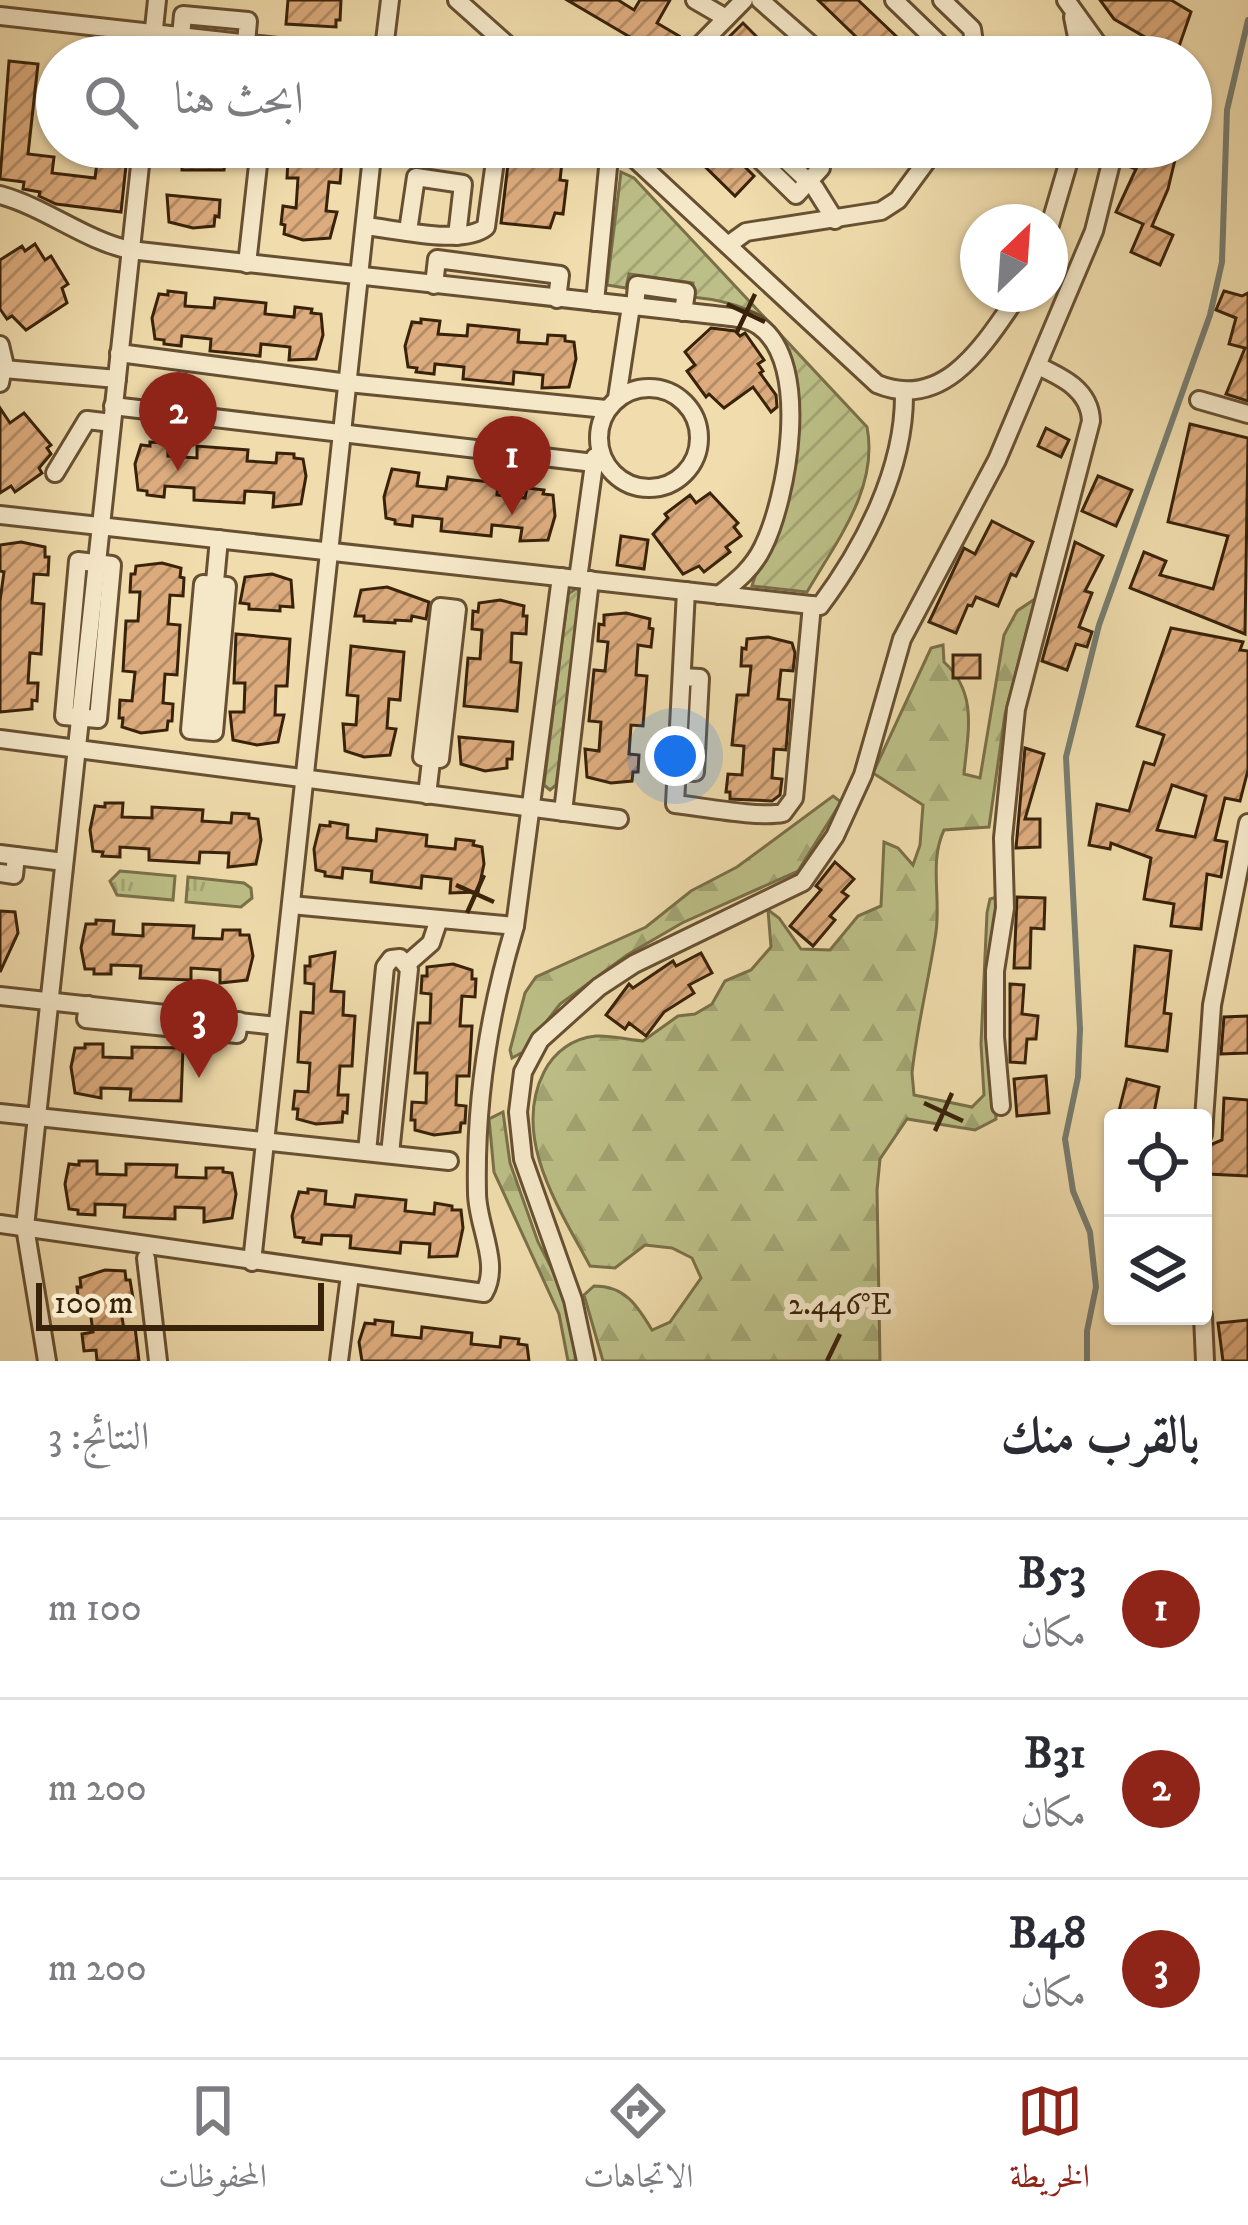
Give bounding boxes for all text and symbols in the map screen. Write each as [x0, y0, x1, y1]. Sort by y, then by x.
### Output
search box [36, 36, 1212, 168]
icon: search [78, 69, 144, 135]
text: ابحث هنا [174, 72, 304, 128]
north arrow [960, 204, 1068, 312]
pin: 2 [139, 372, 217, 471]
pin: 1 [473, 416, 551, 515]
your location [645, 726, 705, 786]
pin: 3 [160, 979, 238, 1078]
map controls [1104, 1109, 1212, 1325]
button: locate [1104, 1109, 1212, 1217]
button: layers [1104, 1217, 1212, 1325]
scale bar [36, 1277, 324, 1330]
text: 100 m [54, 1283, 133, 1324]
text: 2.446°E [788, 1287, 892, 1324]
text: بالقرب منك [1001, 1405, 1200, 1469]
text: النتائج: 3 [48, 1413, 150, 1462]
text: B53 [1018, 1546, 1086, 1602]
text: 100 m [48, 1584, 142, 1633]
text: 1 [1154, 1584, 1168, 1633]
text: مكان [1021, 1610, 1086, 1659]
text: B31 [1024, 1726, 1086, 1782]
text: 200 m [48, 1764, 147, 1813]
text: 2 [1151, 1764, 1171, 1813]
text: مكان [1021, 1790, 1086, 1839]
text: B48 [1009, 1906, 1086, 1962]
text: 200 m [48, 1944, 147, 1993]
text: 3 [1154, 1944, 1168, 1993]
text: مكان [1021, 1970, 1086, 2019]
tab: المحفوظات [158, 2078, 267, 2208]
tab: الاتجاهات [583, 2078, 693, 2208]
tab: الخريطة [1010, 2078, 1090, 2208]

